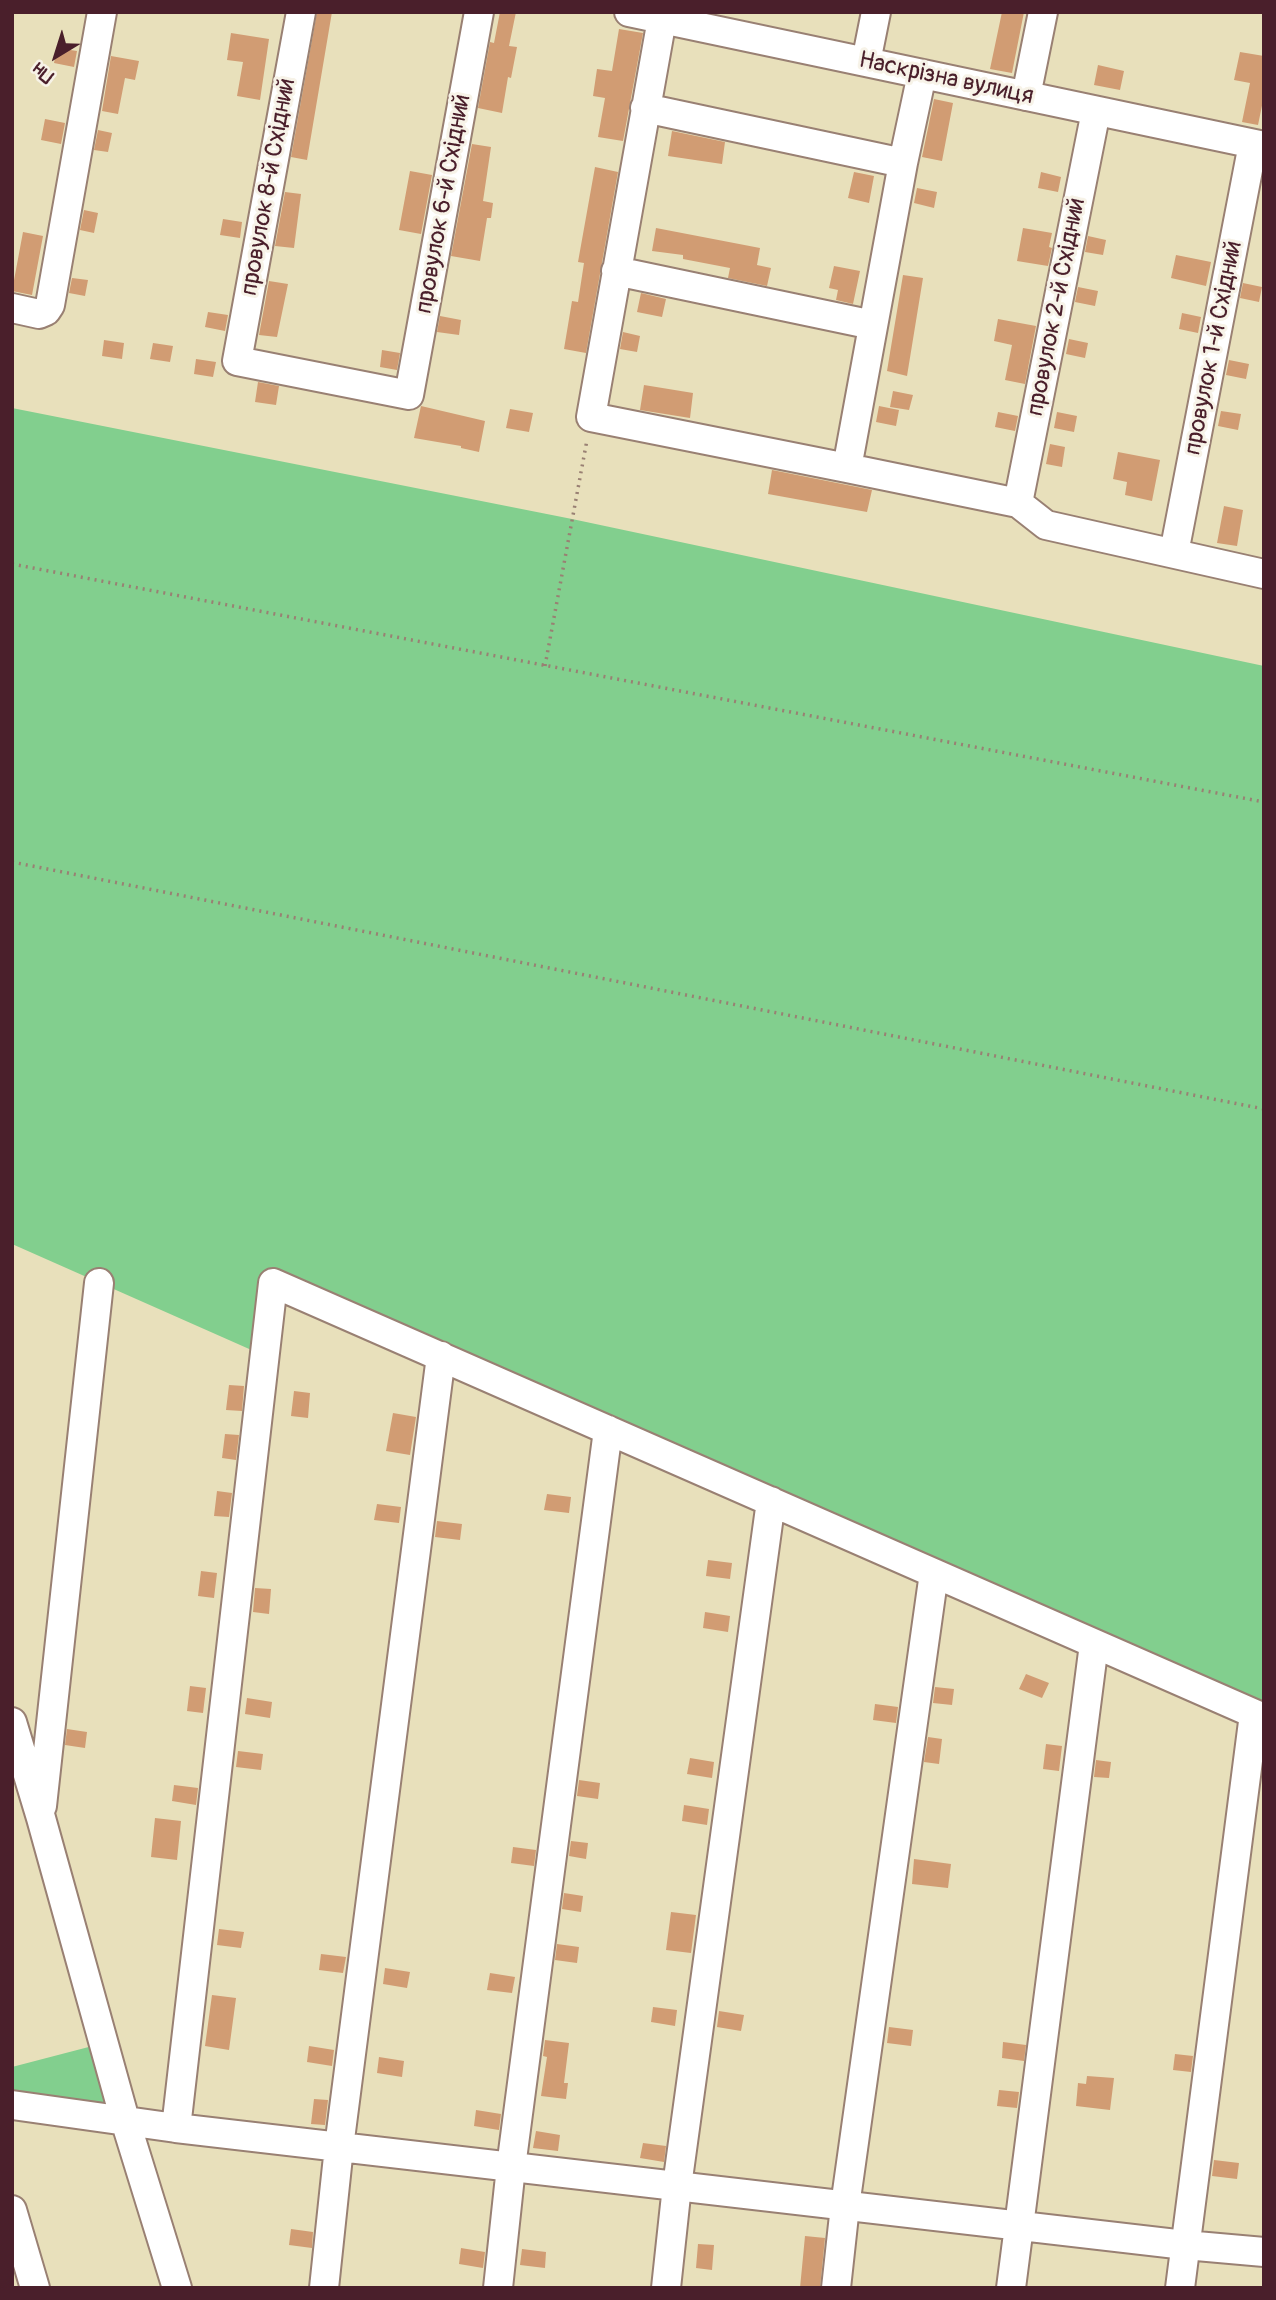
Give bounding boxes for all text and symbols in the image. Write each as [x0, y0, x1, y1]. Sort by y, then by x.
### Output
north arrow [21, 21, 91, 91]
street label: Наскрізна вулиця [856, 46, 1036, 112]
text: Пн [27, 57, 59, 88]
street label: провулок 8-й Східний [236, 76, 302, 298]
street label: провулок 6-й Східний [411, 92, 477, 316]
street label: провулок 2-й Східний [1022, 195, 1092, 419]
street label: провулок 1-й Східний [1179, 238, 1249, 458]

